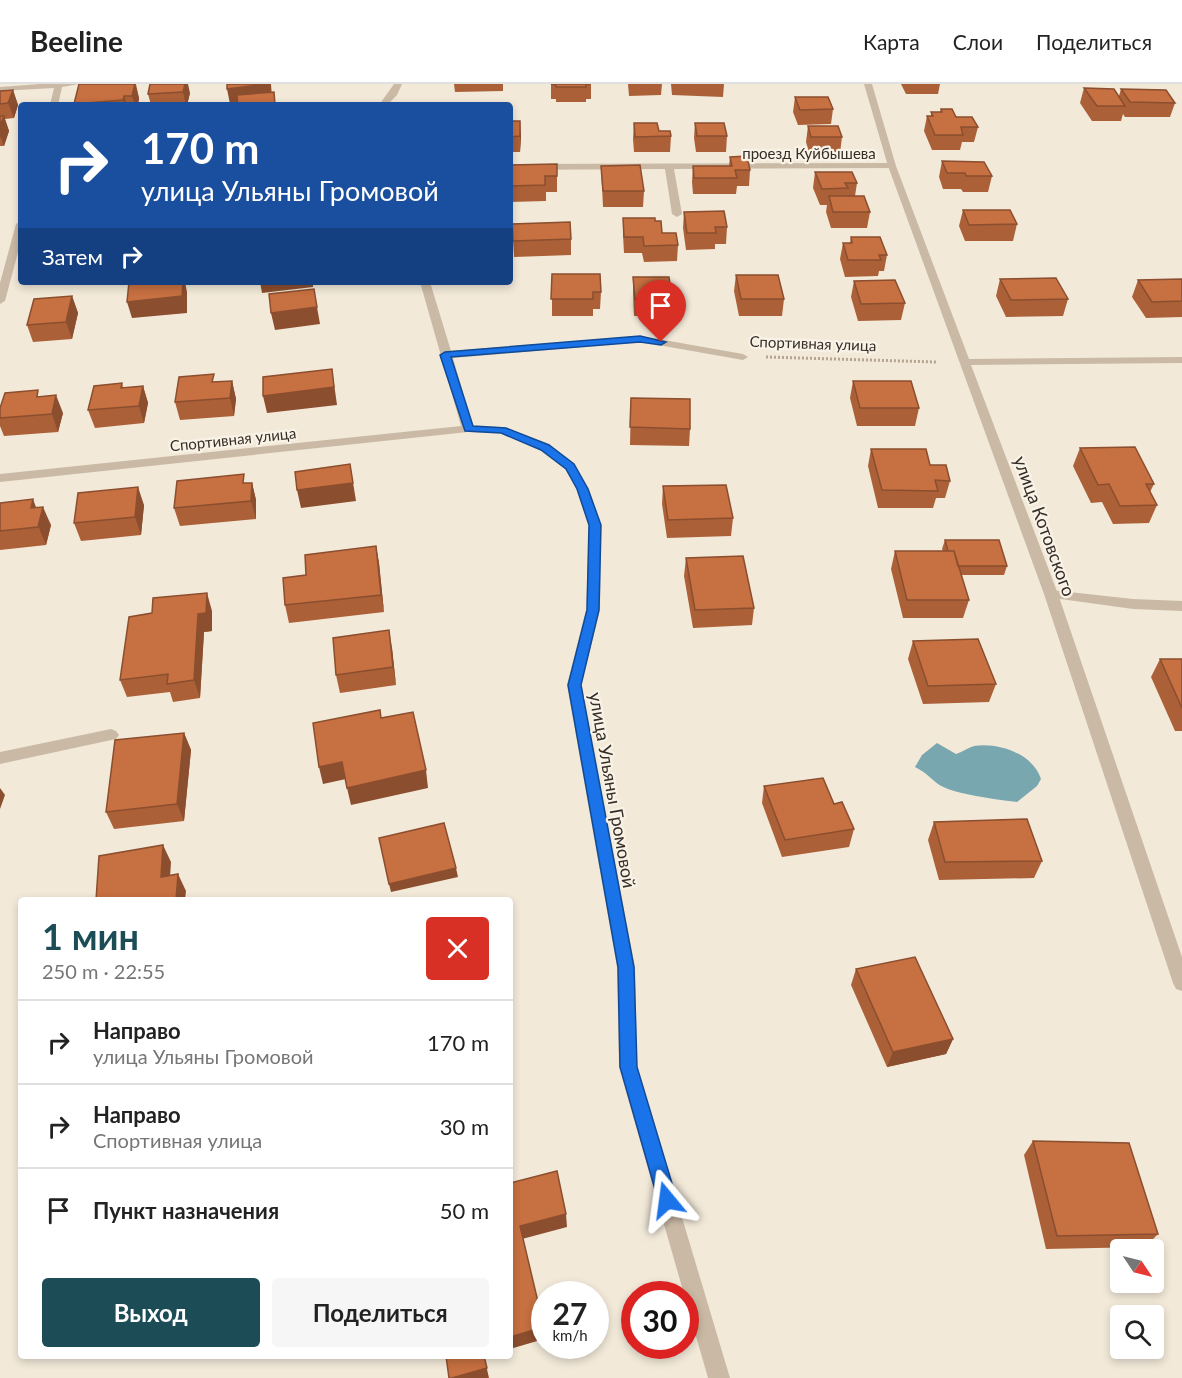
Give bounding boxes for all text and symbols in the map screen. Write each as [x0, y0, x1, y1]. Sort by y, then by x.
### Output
text: Beeline [30, 24, 123, 58]
text: Карта [863, 29, 920, 54]
text: Слои [953, 29, 1003, 54]
text: Поделиться [1036, 29, 1152, 54]
text: 170 m [141, 123, 259, 173]
icon: right [42, 126, 120, 204]
street label: проезд Куйбышева [742, 144, 876, 162]
text: улица Ульяны Громовой [141, 174, 439, 207]
icon: right [115, 240, 148, 273]
text: Затем [42, 243, 103, 270]
pin [635, 280, 686, 342]
icon: arrive [644, 289, 677, 322]
street label: Спортивная улица [749, 332, 877, 354]
street label: Спортивная улица [169, 423, 297, 455]
street label: улица Котовского [1009, 453, 1081, 599]
street label: улица Ульяны Громовой [585, 690, 641, 890]
text: 1 мин [42, 914, 139, 958]
button: close [426, 917, 489, 980]
text: 250 m · 22:55 [42, 959, 165, 983]
text: Направо [93, 1017, 181, 1044]
icon: right [42, 1026, 75, 1059]
text: 170 m [427, 1029, 489, 1056]
text: улица Ульяны Громовой [93, 1044, 314, 1068]
text: Направо [93, 1101, 181, 1128]
icon: right [42, 1110, 75, 1143]
text: 30 m [440, 1113, 489, 1140]
text: Спортивная улица [93, 1128, 262, 1152]
position arrow [635, 1168, 699, 1232]
icon: arrive [42, 1194, 75, 1227]
text: Пункт назначения [93, 1197, 279, 1224]
text: 50 m [440, 1197, 489, 1224]
north arrow [1110, 1239, 1164, 1293]
map controls [1110, 1239, 1164, 1359]
button: Выход [42, 1278, 260, 1347]
button: Поделиться [272, 1278, 489, 1347]
speed limit sign: 30 [621, 1281, 699, 1359]
text: 27 [553, 1295, 587, 1331]
button: search [1110, 1305, 1164, 1359]
text: km/h [552, 1326, 588, 1344]

